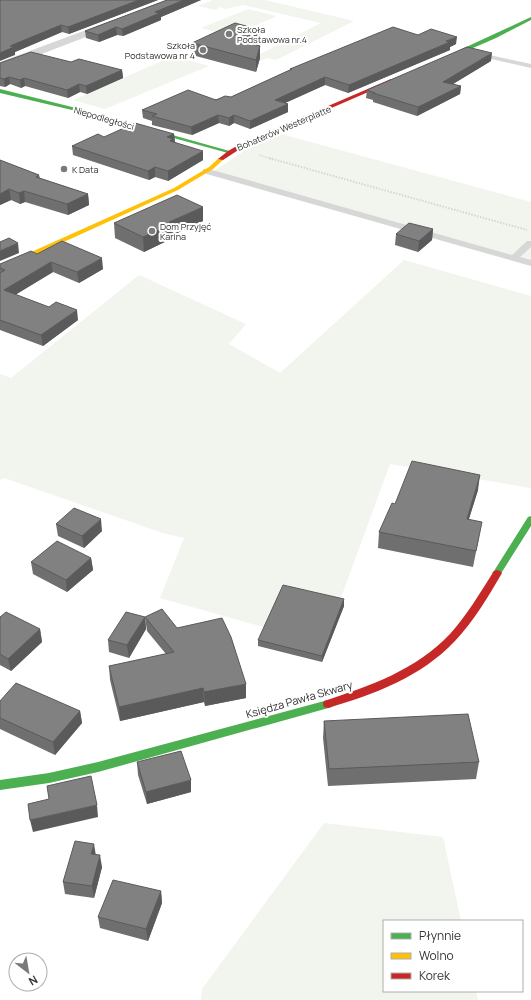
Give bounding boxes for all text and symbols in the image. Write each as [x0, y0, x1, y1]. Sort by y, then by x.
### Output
place label: Szkoła Podstawowa nr.4 [237, 23, 307, 46]
marker: Szkoła Podstawowa nr.4 [224, 29, 234, 39]
place label: Szkoła Podstawowa nr 4 [125, 39, 195, 62]
marker: Szkoła Podstawowa nr 4 [198, 45, 208, 55]
street label: Bohaterów Westerplatte [235, 102, 333, 154]
street label: Niepodległości [72, 103, 136, 133]
place label: K Data [72, 163, 99, 176]
marker: K Data [59, 164, 69, 174]
place label: Dom Przyjęć Karina [160, 220, 211, 243]
marker: Dom Przyjęć Karina [147, 226, 157, 236]
street label: Księdza Pawła Skwary [244, 677, 354, 721]
legend [383, 920, 523, 992]
text: Płynnie [419, 927, 461, 944]
text: Wolno [419, 947, 454, 964]
north arrow [8, 952, 48, 992]
text: Korek [419, 967, 451, 984]
text: N [26, 973, 41, 990]

